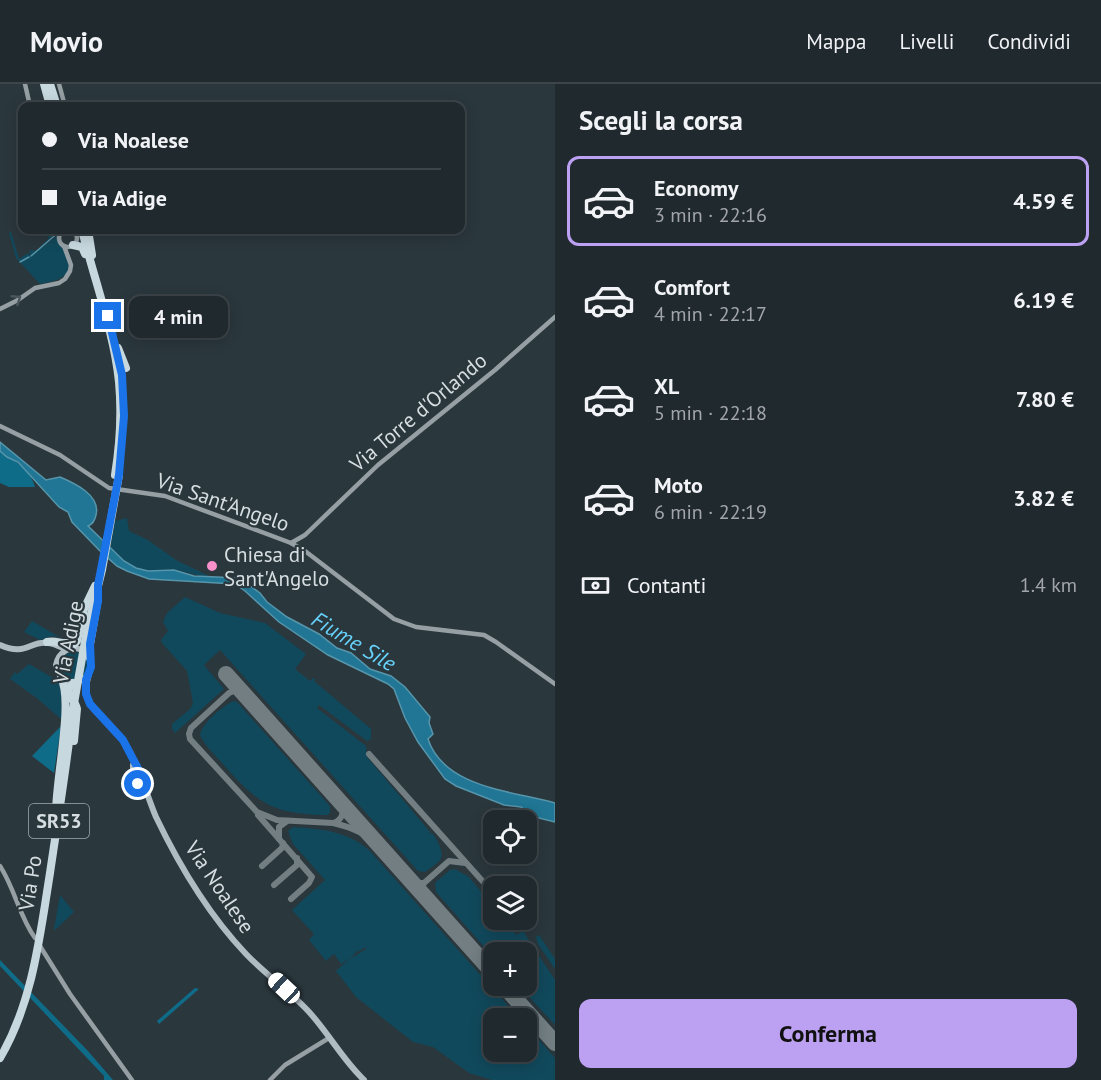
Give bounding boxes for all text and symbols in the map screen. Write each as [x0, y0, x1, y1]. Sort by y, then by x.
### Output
text: Movio [30, 23, 103, 60]
text: Mappa [806, 28, 866, 55]
text: Livelli [899, 28, 954, 55]
text: Condividi [987, 28, 1071, 55]
text: Scegli la corsa [579, 103, 743, 137]
text: Via Noalese [78, 126, 189, 154]
icon: car [582, 174, 636, 228]
text: Economy [654, 174, 738, 202]
text: Via Adige [78, 184, 167, 212]
text: 4.59 € [1013, 187, 1074, 215]
text: 3 min · 22:16 [654, 202, 767, 228]
icon: car [582, 273, 636, 327]
text: Comfort [654, 273, 730, 301]
text: 6.19 € [1013, 286, 1074, 314]
one-way arrow [11, 295, 21, 307]
callout: 4 min [129, 295, 228, 337]
text: 4 min · 22:17 [654, 301, 767, 327]
route end [94, 302, 121, 329]
text: 4 min [154, 304, 203, 330]
street label: Via Torre d'Orlando [343, 347, 492, 478]
icon: car [582, 372, 636, 426]
text: XL [654, 372, 679, 400]
text: 7.80 € [1016, 385, 1074, 413]
text: 5 min · 22:18 [654, 400, 767, 426]
street label: Via Sant'Angelo [152, 466, 293, 537]
icon: car [582, 471, 636, 525]
text: Moto [654, 471, 703, 499]
text: 3.82 € [1013, 484, 1074, 512]
text: 6 min · 22:19 [654, 499, 767, 525]
place label: Chiesa di Sant'Angelo [224, 541, 329, 592]
marker: Chiesa di Sant'Angelo [205, 559, 219, 573]
icon: cash [579, 569, 612, 602]
text: Contanti [627, 571, 706, 599]
text: 1.4 km [1020, 572, 1077, 598]
street label: Via Adige [47, 598, 89, 687]
water label: Fiume Sile [307, 605, 402, 678]
route start [124, 770, 151, 797]
road number: SR53 [29, 804, 89, 838]
map controls [483, 810, 537, 1062]
button: locate [483, 810, 537, 864]
street label: Via Noalese [179, 835, 261, 938]
street label: Via Po [12, 853, 48, 914]
button: layers [483, 876, 537, 930]
button: + [483, 942, 537, 996]
car [265, 969, 303, 1007]
button: Conferma [579, 999, 1077, 1068]
button: − [483, 1008, 537, 1062]

